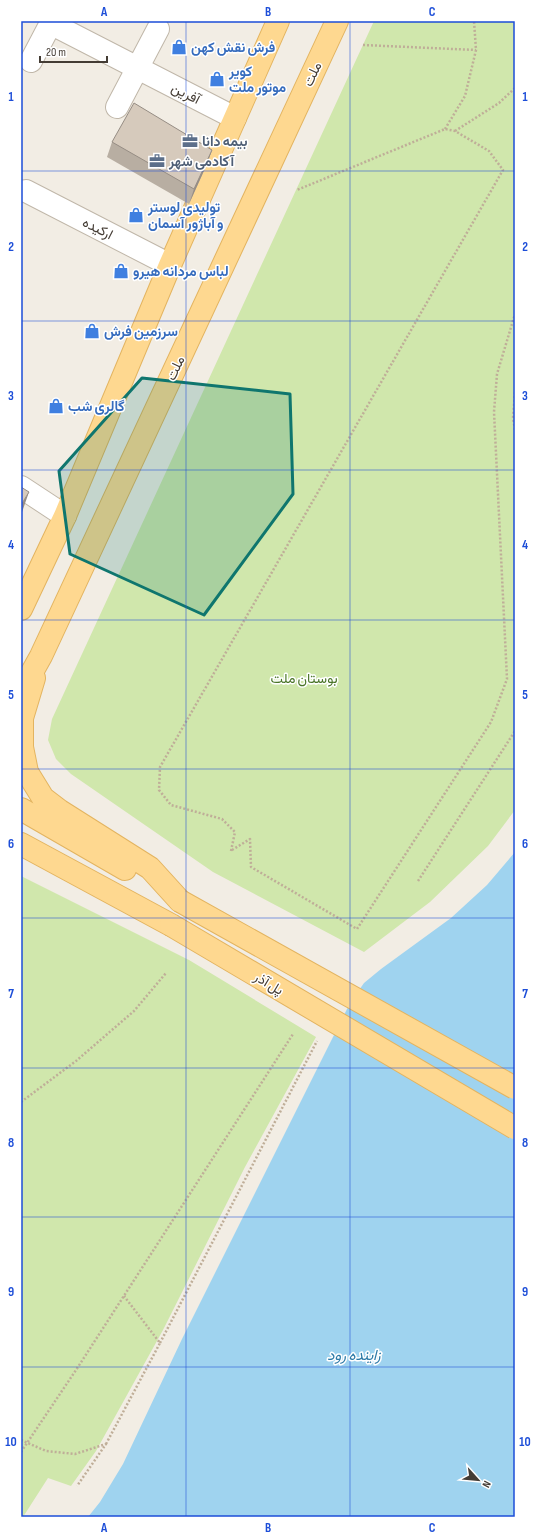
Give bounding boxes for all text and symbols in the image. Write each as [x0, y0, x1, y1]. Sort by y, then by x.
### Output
text: A [100, 4, 108, 20]
text: B [265, 4, 271, 20]
text: C [429, 4, 436, 20]
scale bar [40, 38, 107, 64]
shop icon: فرش نقش کهن [170, 38, 188, 56]
place label: فرش نقش کهن [191, 39, 275, 56]
text: 20 m [46, 45, 66, 60]
street label: ملت [299, 59, 325, 89]
place label: کویر موتور ملت [228, 63, 287, 96]
shop icon: کویر موتور ملت [208, 70, 226, 88]
street label: آفرین [169, 79, 205, 109]
text: 1 [8, 89, 14, 105]
text: 1 [522, 89, 528, 105]
office icon: بیمه دانا [181, 132, 199, 150]
place label: بیمه دانا [202, 133, 248, 150]
office icon: آکادمی شهر [148, 152, 166, 170]
place label: آکادمی شهر [168, 153, 235, 170]
place label: تولیدی لوستر و آباژور آسمان [147, 199, 223, 232]
shop icon: تولیدی لوستر و آباژور آسمان [127, 206, 145, 224]
street label: ارکیده [80, 214, 116, 243]
text: 2 [8, 239, 14, 255]
text: 2 [522, 239, 528, 255]
shop icon: لباس مردانه هیرو [112, 262, 130, 280]
place label: لباس مردانه هیرو [133, 263, 229, 280]
shop icon: سرزمین فرش [83, 322, 101, 340]
place label: سرزمین فرش [104, 323, 178, 340]
street label: ملت [162, 353, 188, 383]
text: 3 [8, 388, 14, 404]
text: 3 [522, 388, 528, 404]
shop icon: گالری شب [47, 397, 65, 415]
place label: گالری شب [68, 398, 125, 415]
text: 4 [8, 537, 14, 553]
text: 4 [522, 537, 528, 553]
park label: بوستان ملت [270, 670, 338, 687]
text: 5 [8, 687, 14, 703]
text: 5 [522, 687, 528, 703]
text: 6 [8, 836, 14, 852]
text: 6 [522, 836, 528, 852]
street label: پل آذر [250, 968, 287, 1000]
text: 7 [8, 986, 14, 1002]
text: 7 [522, 986, 528, 1002]
text: 8 [8, 1135, 14, 1151]
text: 8 [522, 1135, 528, 1151]
text: 9 [8, 1284, 14, 1300]
text: 9 [522, 1284, 528, 1300]
water label: زاینده رود [327, 1346, 382, 1365]
text: 10 [5, 1434, 17, 1450]
text: 10 [519, 1434, 531, 1450]
north arrow [458, 1460, 498, 1500]
text: N [479, 1479, 494, 1490]
text: A [100, 1520, 108, 1536]
text: B [265, 1520, 271, 1536]
text: C [429, 1520, 436, 1536]

